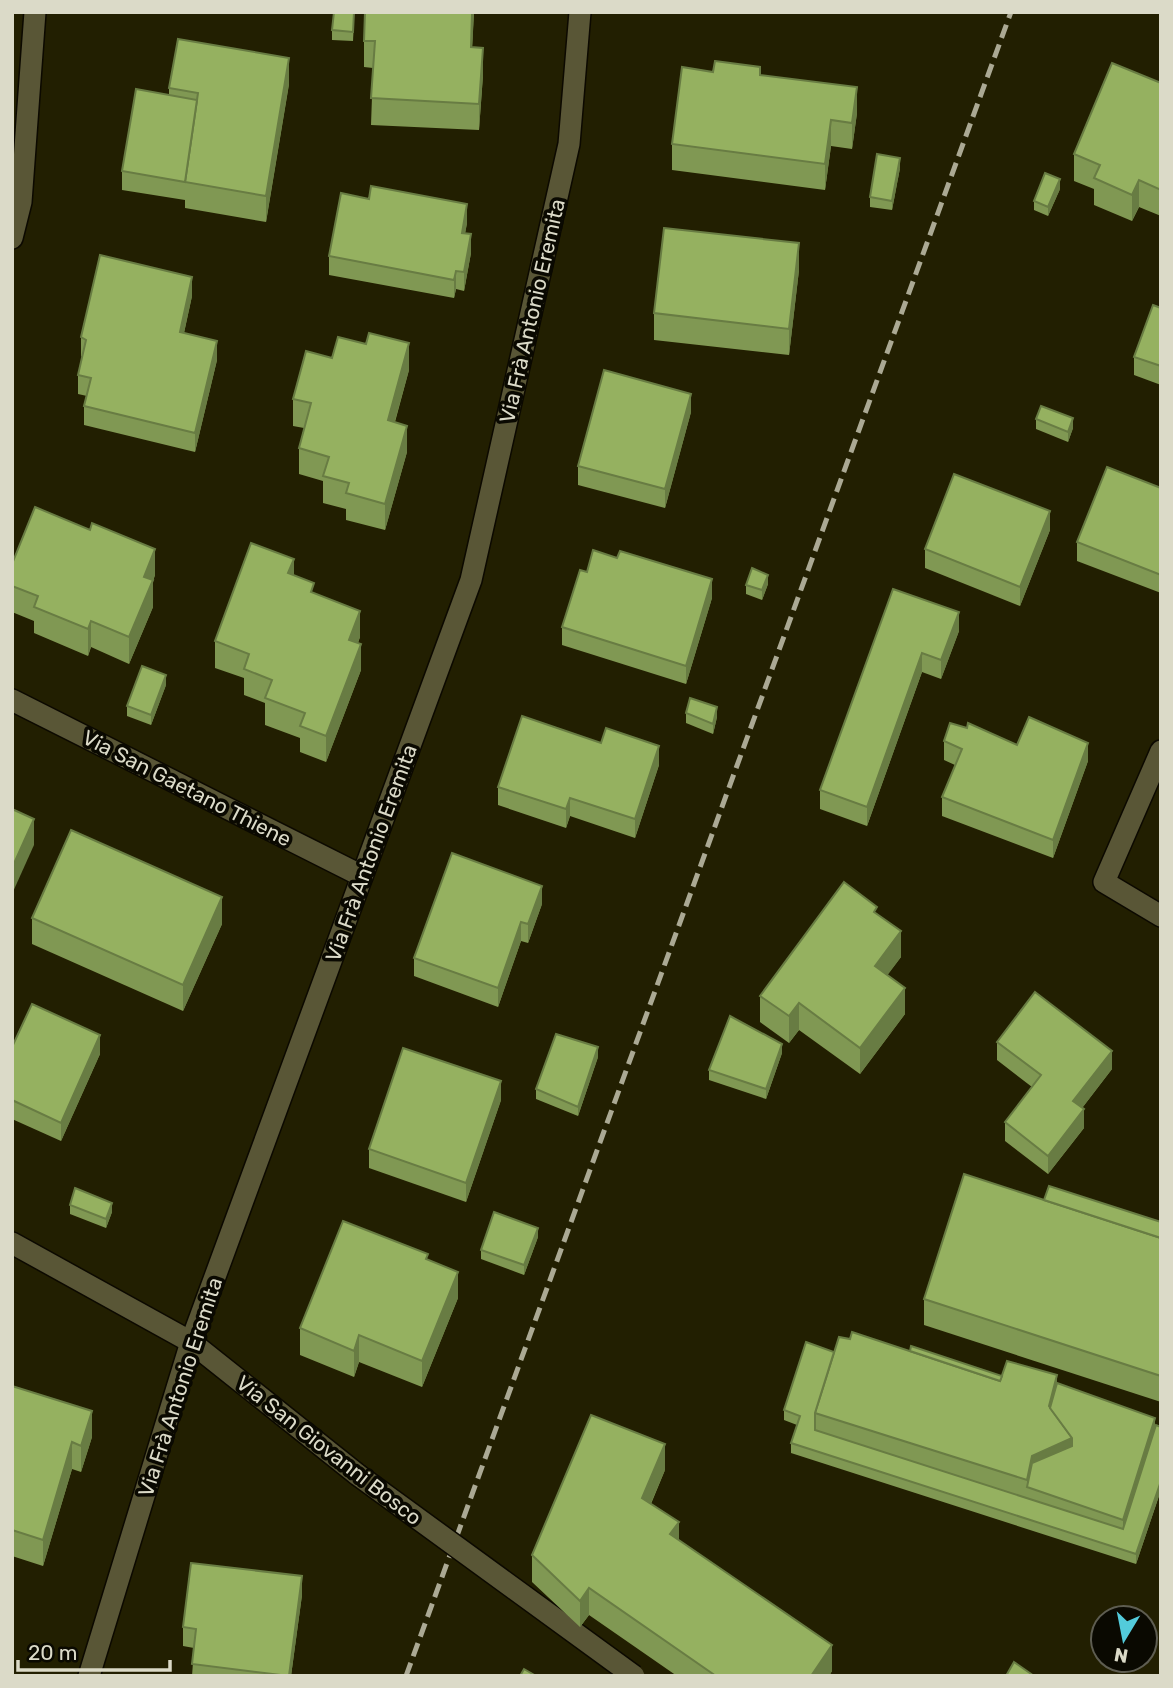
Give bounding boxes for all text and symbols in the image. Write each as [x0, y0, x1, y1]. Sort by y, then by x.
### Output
street label: Via Frà Antonio Eremita [494, 197, 570, 425]
street label: Via San Gaetano Thiene [79, 725, 295, 851]
street label: Via Frà Antonio Eremita [320, 741, 422, 965]
street label: Via Frà Antonio Eremita [133, 1274, 227, 1500]
street label: Via San Giovanni Bosco [231, 1370, 427, 1530]
north arrow [1089, 1604, 1159, 1674]
scale bar [18, 1628, 170, 1672]
text: 20 m [28, 1640, 77, 1665]
text: N [1112, 1643, 1130, 1668]

